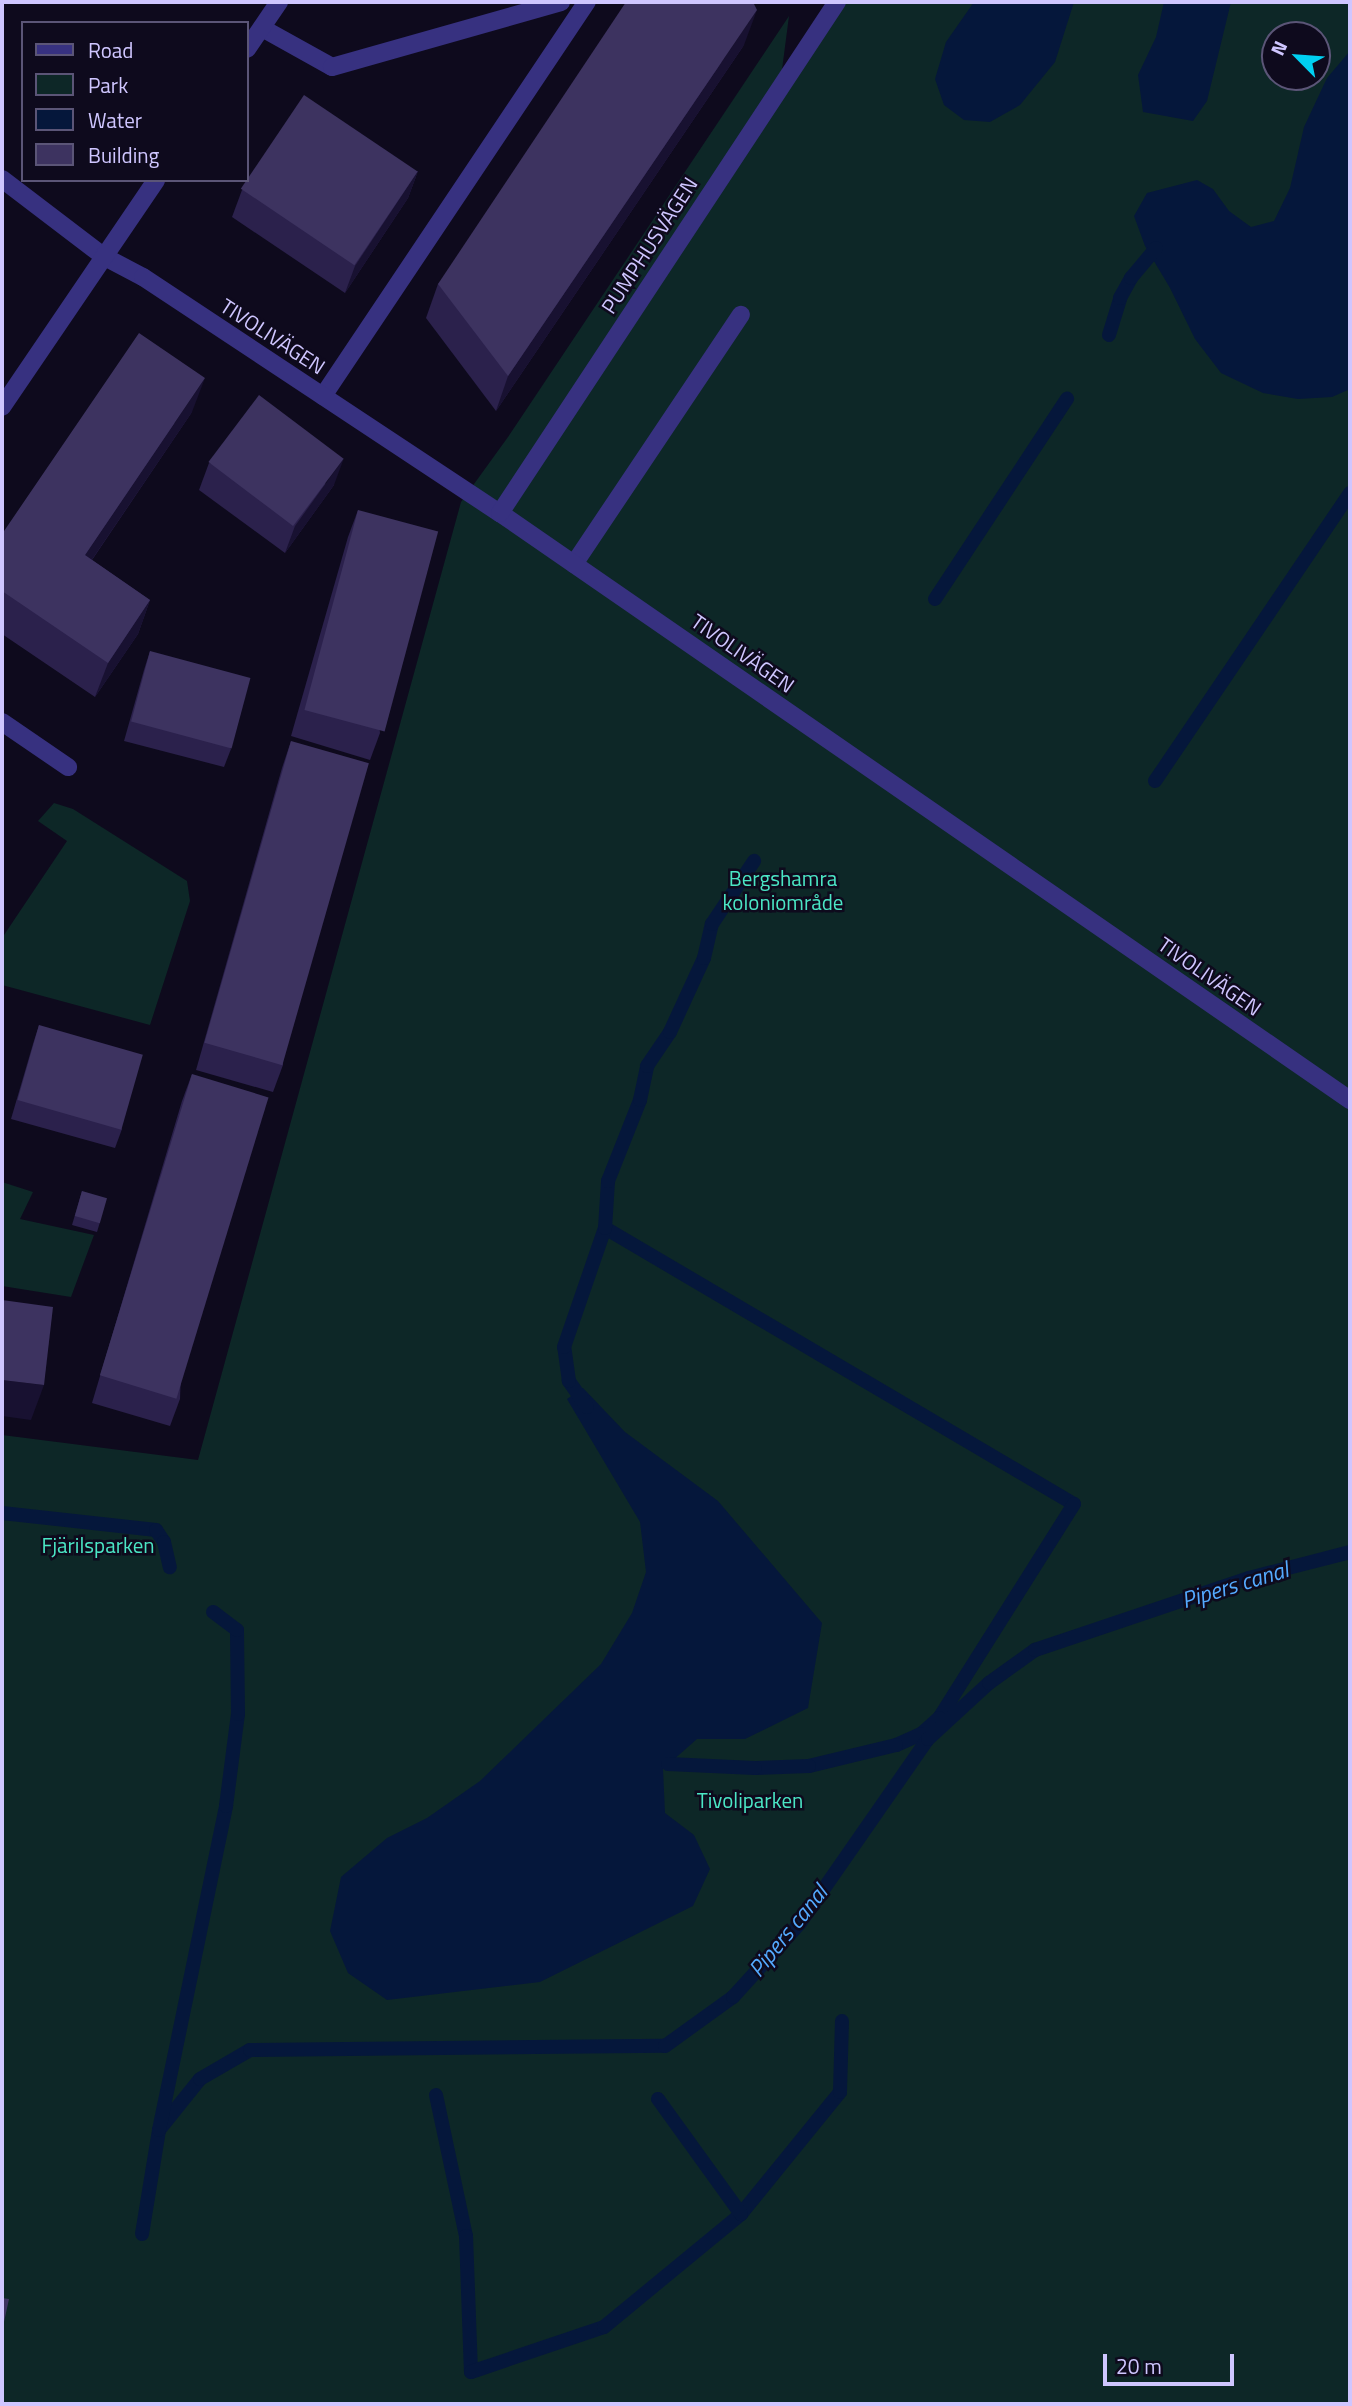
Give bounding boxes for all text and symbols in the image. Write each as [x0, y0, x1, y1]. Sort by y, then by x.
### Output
legend [21, 21, 248, 182]
north arrow [1261, 21, 1331, 91]
text: Road [88, 34, 133, 66]
text: N [1262, 36, 1294, 60]
text: Park [88, 69, 128, 101]
text: Water [88, 104, 142, 136]
text: Building [88, 139, 159, 171]
street label: PUMPHUSVÄGEN [596, 172, 702, 318]
street label: TIVOLIVÄGEN [216, 293, 330, 379]
street label: TIVOLIVÄGEN [687, 608, 799, 698]
park label: Bergshamra koloniområde [723, 865, 843, 915]
street label: TIVOLIVÄGEN [1154, 931, 1266, 1021]
park label: Fjärilsparken [41, 1532, 155, 1558]
water label: Pipers canal [1178, 1556, 1292, 1614]
park label: Tivoliparken [697, 1787, 803, 1813]
water label: Pipers canal [743, 1880, 833, 1982]
scale bar [1107, 2340, 1238, 2384]
text: 20 m [1116, 2350, 1162, 2382]

